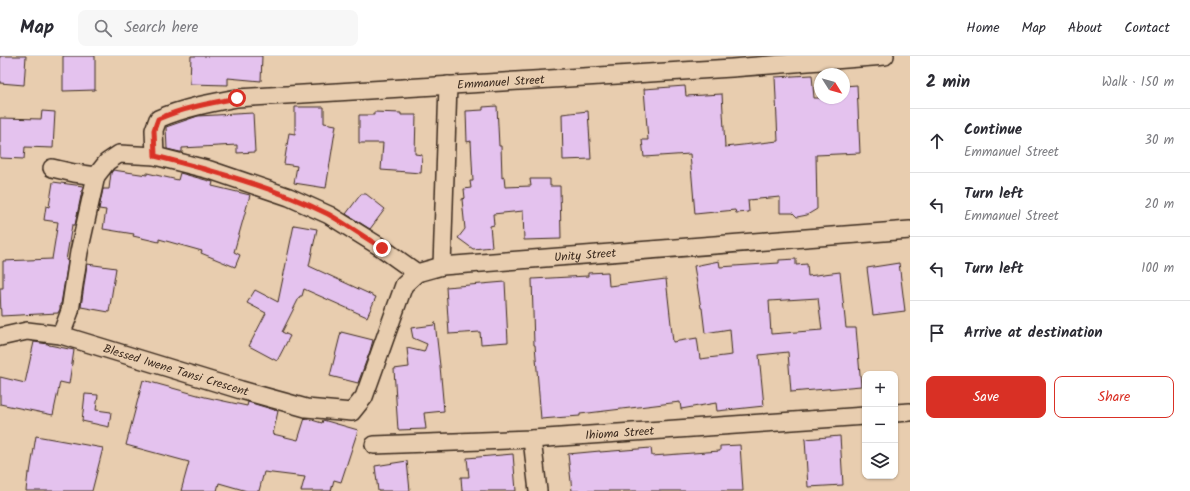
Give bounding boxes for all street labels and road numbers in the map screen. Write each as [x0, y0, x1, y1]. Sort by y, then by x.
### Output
street label: Emmanuel Street [457, 70, 546, 94]
street label: Unity Street [553, 243, 617, 267]
street label: Blessed Iwene Tansi Crescent [101, 339, 251, 401]
street label: Ihioma Street [585, 421, 655, 445]

